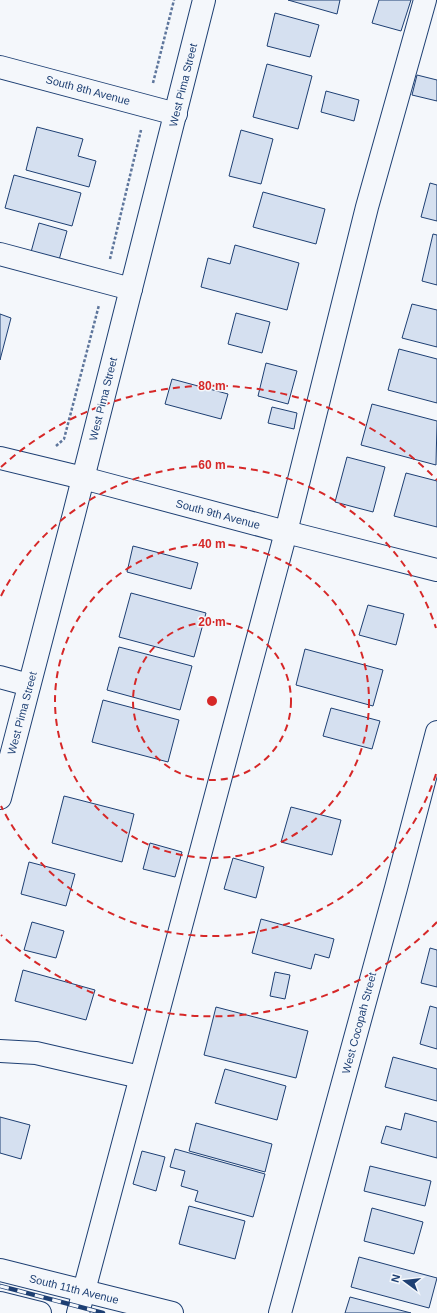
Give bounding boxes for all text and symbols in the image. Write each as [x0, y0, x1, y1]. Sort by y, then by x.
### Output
street label: West Pima Street [167, 42, 199, 128]
street label: South 8th Avenue [45, 73, 131, 107]
street label: West Pima Street [87, 356, 119, 442]
text: 80 m [198, 379, 226, 393]
text: 60 m [198, 458, 226, 472]
street label: South 9th Avenue [175, 497, 261, 531]
text: 40 m [198, 537, 226, 551]
text: 20 m [198, 615, 226, 629]
street label: West Pima Street [5, 670, 39, 756]
centre of rings [205, 694, 219, 708]
street label: West Cocopah Street [340, 971, 378, 1075]
north arrow [385, 1261, 425, 1301]
street label: South 11th Avenue [28, 1272, 120, 1306]
text: N [389, 1273, 402, 1284]

